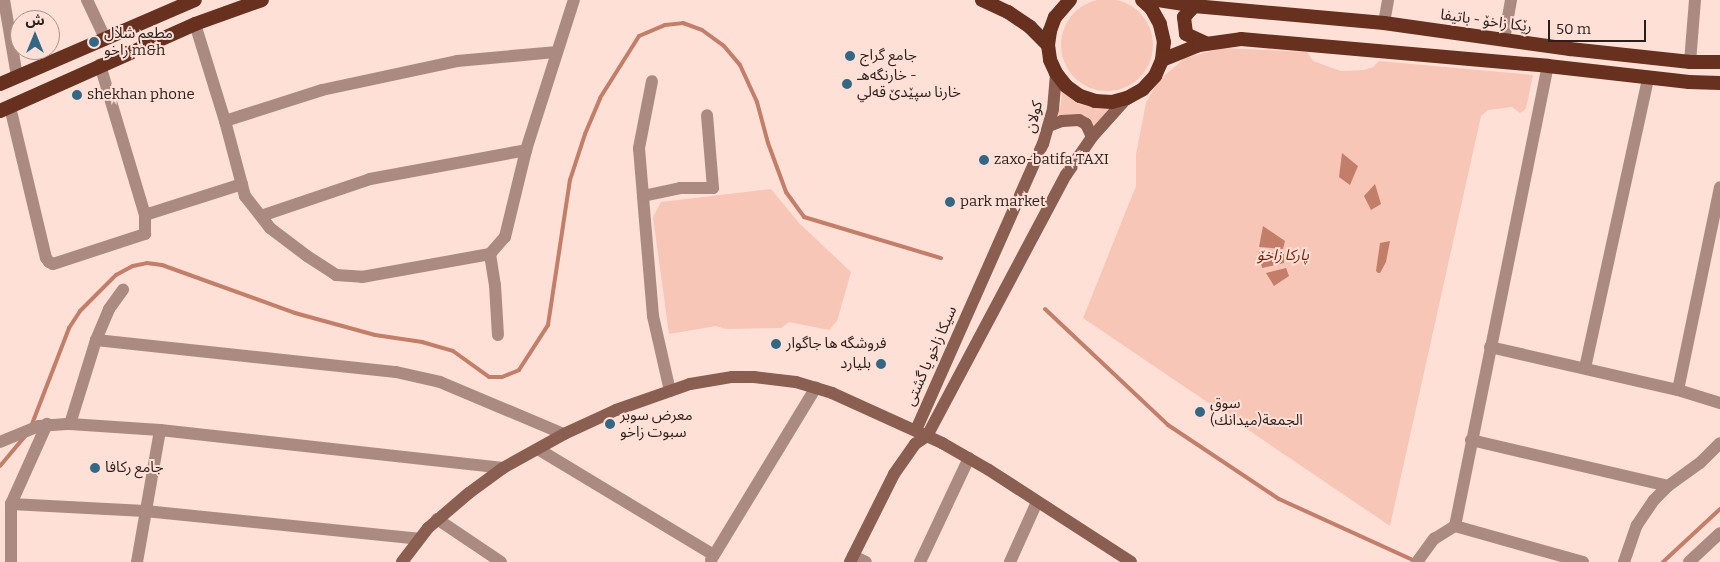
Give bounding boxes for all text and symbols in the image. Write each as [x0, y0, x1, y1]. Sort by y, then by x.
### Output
street label: رێکا زاخۆ - باتیفا [1439, 6, 1533, 36]
north arrow [10, 10, 60, 60]
scale bar [1550, 10, 1648, 42]
text: ش [25, 12, 45, 29]
text: 50 m [1556, 20, 1591, 38]
place label: مطعم شلال زاخو m&h [104, 24, 173, 59]
marker: مطعم شلال زاخو m&h [88, 36, 100, 48]
place label: جامع گراج [860, 47, 917, 65]
marker: جامع گراج [844, 50, 856, 62]
place label: خارنگه‌هـ - خارنا سپێدێ قه‌لي [857, 66, 961, 101]
marker: خارنگه‌هـ - خارنا سپێدێ قه‌لي [841, 78, 853, 90]
place label: shekhan phone [87, 86, 195, 104]
marker: shekhan phone [71, 89, 83, 101]
street label: كولان [1021, 99, 1047, 135]
place label: zaxo-batifa TAXI [994, 151, 1109, 169]
marker: zaxo-batifa TAXI [978, 154, 990, 166]
place label: park market [960, 193, 1045, 211]
marker: park market [944, 196, 956, 208]
park label: پارکا زاخۆ [1257, 247, 1309, 265]
street label: سیکا زاخو یا گشتى [901, 303, 961, 409]
place label: فروشگه ها جاگوار [786, 335, 887, 353]
marker: فروشگه ها جاگوار [770, 338, 782, 350]
place label: بليارد [840, 355, 871, 373]
marker: بليارد [875, 358, 887, 370]
place label: سوق الجمعة(ميدانك) [1210, 394, 1303, 429]
place label: معرض سوبر سبوت زاخو [620, 406, 693, 441]
marker: سوق الجمعة(ميدانك) [1194, 406, 1206, 418]
marker: معرض سوبر سبوت زاخو [604, 418, 616, 430]
place label: جامع ركافا [105, 459, 164, 477]
marker: جامع ركافا [89, 462, 101, 474]

